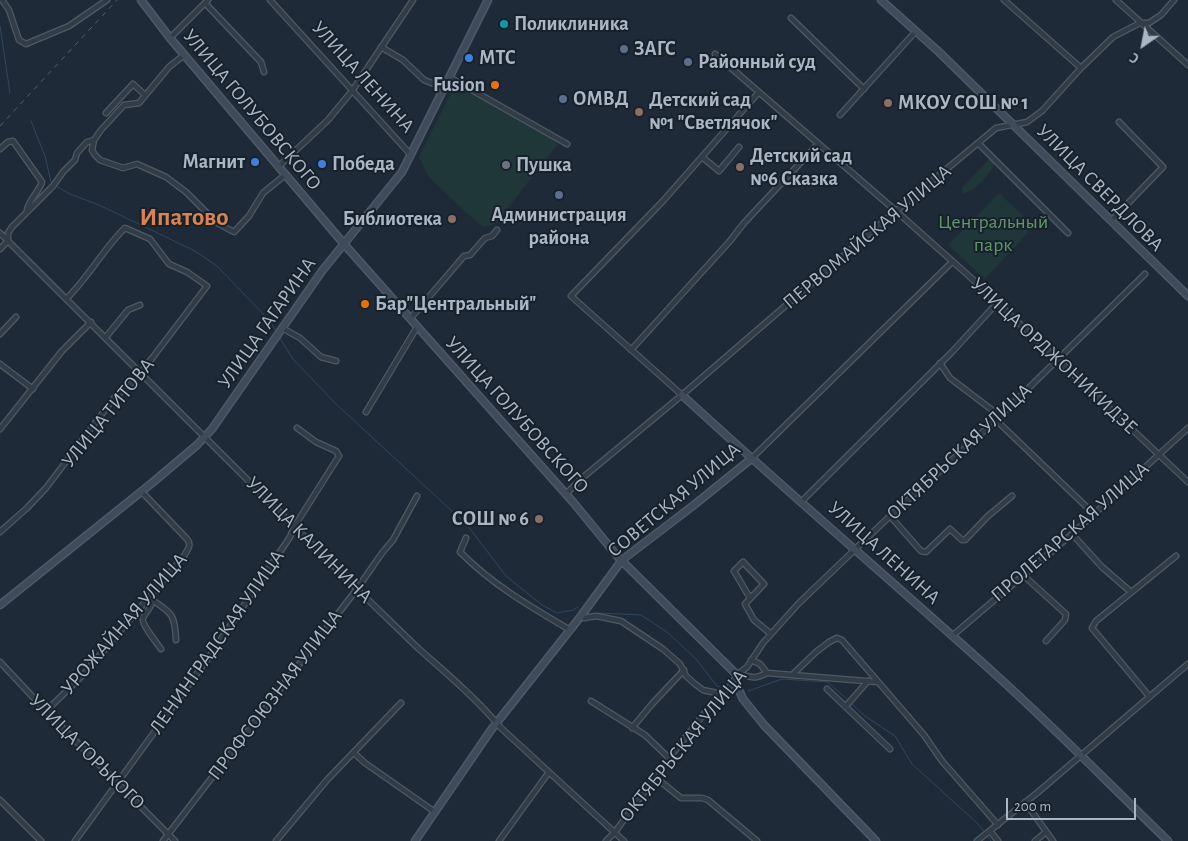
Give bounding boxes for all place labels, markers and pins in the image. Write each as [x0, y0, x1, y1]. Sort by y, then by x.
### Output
place label: Поликлиника [514, 12, 629, 36]
marker: Поликлиника [498, 18, 510, 30]
place label: ЗАГС [634, 37, 676, 61]
marker: ЗАГС [618, 43, 630, 55]
place label: МТС [479, 46, 516, 70]
place label: Районный суд [698, 50, 816, 74]
marker: МТС [463, 52, 475, 64]
marker: Районный суд [682, 56, 694, 68]
place label: Fusion [433, 73, 485, 97]
marker: Fusion [489, 79, 501, 91]
place label: ОМВД [573, 87, 628, 111]
place label: Детский сад №1 "Светлячок" [649, 88, 777, 135]
place label: МКОУ СОШ № 1 [898, 91, 1029, 115]
marker: ОМВД [557, 93, 569, 105]
marker: МКОУ СОШ № 1 [882, 97, 894, 109]
marker: Детский сад №1 "Светлячок" [633, 106, 645, 118]
place label: Детский сад №6 Сказка [750, 144, 852, 191]
place label: Магнит [183, 150, 245, 174]
place label: Победа [332, 152, 395, 176]
place label: Пушка [516, 153, 572, 177]
marker: Магнит [249, 156, 261, 168]
marker: Победа [316, 158, 328, 170]
marker: Пушка [500, 159, 512, 171]
marker: Детский сад №6 Сказка [734, 161, 746, 173]
marker: Администрация района [553, 189, 565, 201]
place label: Администрация района [491, 203, 627, 250]
place label: Библиотека [343, 207, 442, 231]
marker: Библиотека [446, 213, 458, 225]
place label: Бар"Центральный" [375, 292, 536, 316]
marker: Бар"Центральный" [359, 298, 371, 310]
place label: СОШ № 6 [452, 507, 529, 531]
marker: СОШ № 6 [533, 513, 545, 525]

